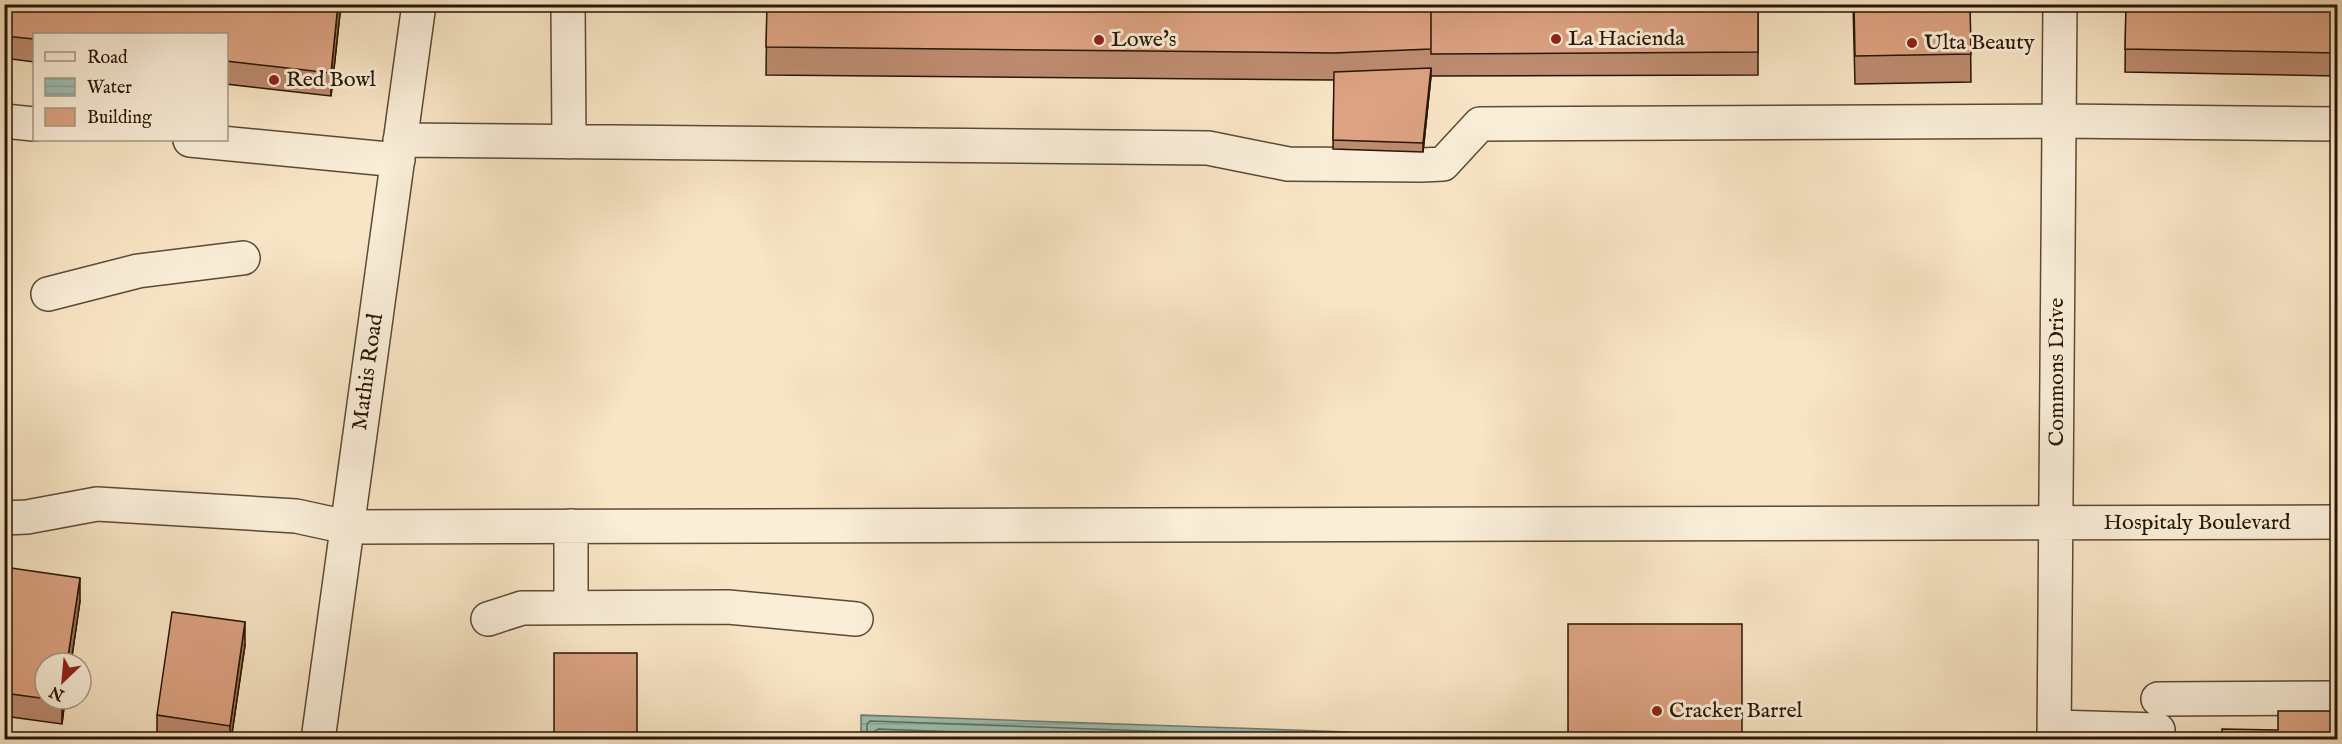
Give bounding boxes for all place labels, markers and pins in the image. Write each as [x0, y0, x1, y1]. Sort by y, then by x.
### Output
place label: La Hacienda [1568, 25, 1685, 53]
place label: Lowe's [1111, 26, 1177, 54]
place label: Ulta Beauty [1924, 29, 2035, 57]
marker: La Hacienda [1549, 32, 1563, 46]
marker: Lowe's [1092, 33, 1106, 47]
marker: Ulta Beauty [1905, 36, 1919, 50]
place label: Red Bowl [286, 66, 376, 94]
marker: Red Bowl [267, 73, 281, 87]
place label: Cracker Barrel [1669, 697, 1803, 725]
marker: Cracker Barrel [1650, 704, 1664, 718]

